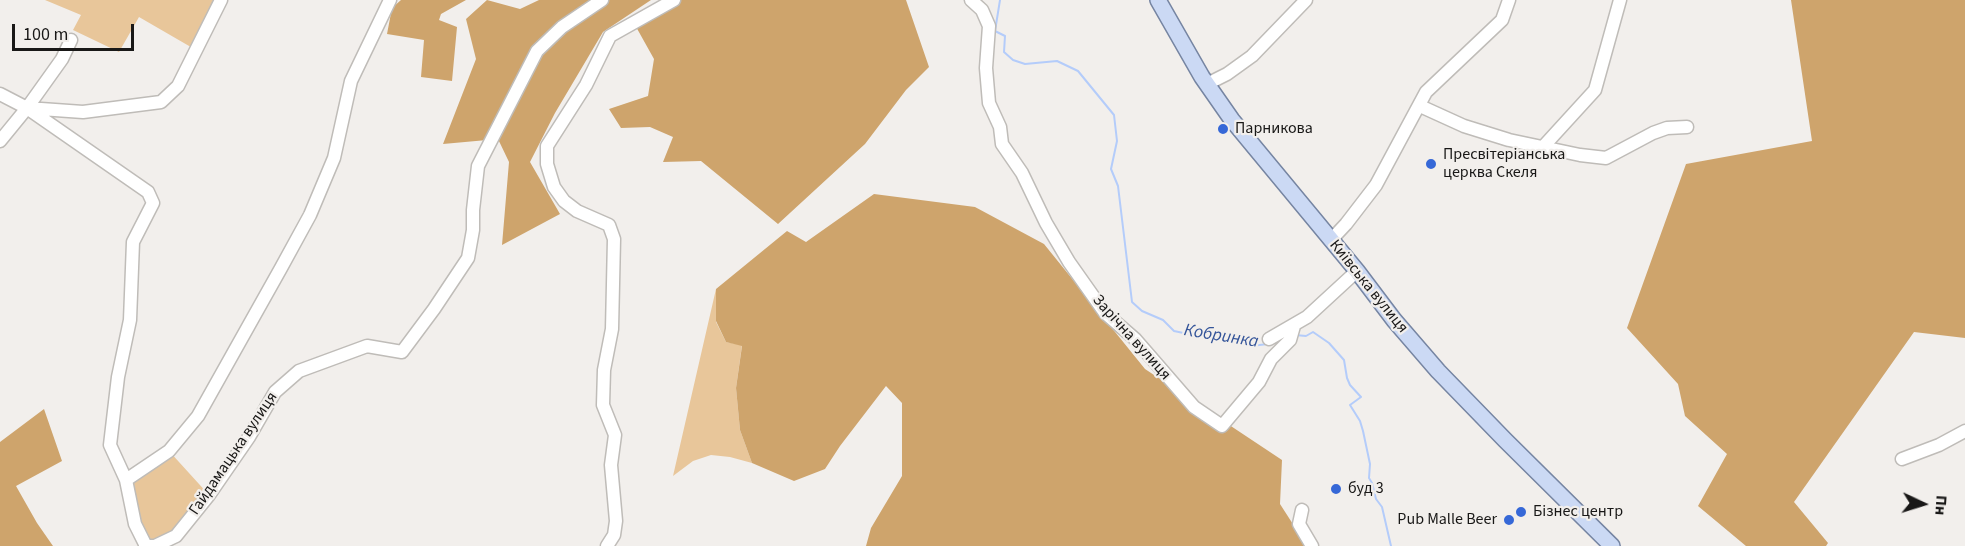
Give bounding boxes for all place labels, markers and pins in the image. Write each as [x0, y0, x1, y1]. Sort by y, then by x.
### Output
place label: Парникова [1235, 119, 1313, 139]
marker: Парникова [1216, 122, 1230, 136]
place label: Пресвітеріанська церква Скеля [1443, 145, 1565, 183]
marker: Пресвітеріанська церква Скеля [1424, 157, 1438, 171]
place label: буд 3 [1348, 479, 1384, 499]
marker: буд 3 [1329, 482, 1343, 496]
place label: Бізнес центр [1533, 502, 1623, 522]
marker: Бізнес центр [1514, 505, 1528, 519]
place label: Pub Malle Beer [1397, 510, 1497, 530]
marker: Pub Malle Beer [1502, 513, 1516, 527]

